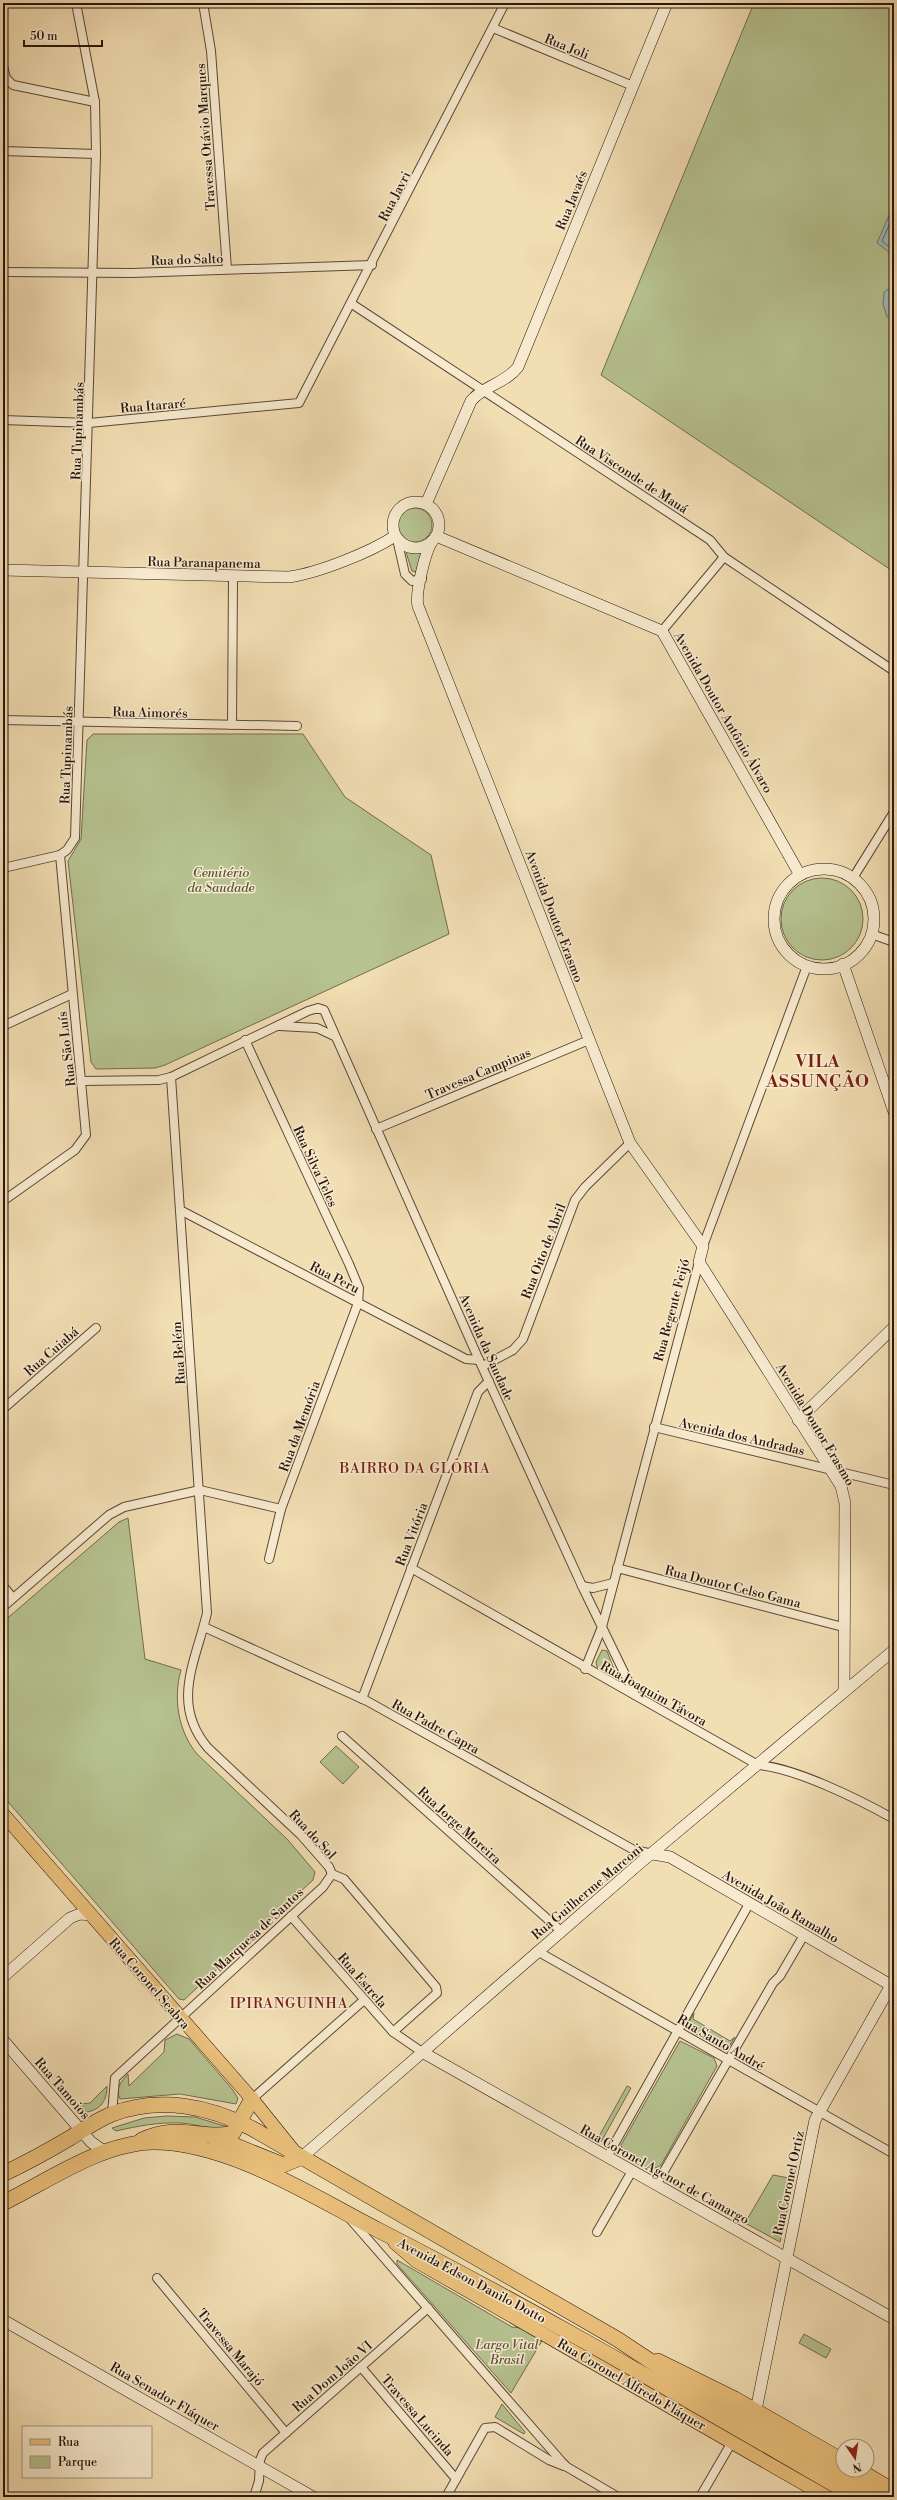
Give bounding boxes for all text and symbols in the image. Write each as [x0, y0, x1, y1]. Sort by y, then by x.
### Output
scale bar [24, 22, 102, 48]
text: 50 m [30, 29, 58, 44]
street label: Rua Joli [542, 31, 591, 63]
street label: Travessa Otávio Marques [193, 62, 219, 211]
street label: Rua Javaés [553, 168, 591, 233]
street label: Rua Javri [375, 169, 414, 224]
street label: Rua do Salto [150, 251, 224, 269]
street label: Rua Tupinambás [68, 381, 88, 480]
street label: Rua Itararé [119, 395, 187, 417]
street label: Rua Visconde de Mauá [572, 432, 691, 517]
street label: Rua Paranapanema [147, 554, 261, 572]
street label: Avenida Doutor Antônio Álvaro [670, 628, 777, 796]
street label: Rua Aimorés [112, 704, 188, 722]
street label: Rua Tupinambás [57, 705, 77, 804]
street label: Avenida Doutor Erasmo [521, 847, 587, 985]
park label: Cemitério da Saudade [187, 865, 255, 896]
street label: Rua São Luís [54, 1010, 80, 1087]
street label: Travessa Campinas [423, 1044, 534, 1103]
district label: VILA ASSUNÇÃO [765, 1051, 870, 1093]
street label: Rua Silva Teles [289, 1123, 341, 1210]
street label: Rua Oito de Abril [518, 1201, 570, 1301]
street label: Rua Regente Feijó [651, 1257, 693, 1363]
street label: Rua Peru [307, 1259, 363, 1297]
street label: Avenida da Saudade [455, 1290, 517, 1404]
street label: Rua Belém [169, 1320, 189, 1385]
street label: Rua Cuiabá [21, 1324, 82, 1380]
street label: Avenida Doutor Erasmo [772, 1359, 858, 1489]
street label: Rua da Memória [276, 1378, 324, 1474]
street label: Avenida dos Andradas [676, 1414, 807, 1459]
district label: BAIRRO DA GLÓRIA [338, 1458, 491, 1478]
street label: Rua Vitória [392, 1500, 432, 1568]
street label: Rua Doutor Celso Gama [663, 1562, 803, 1612]
street label: Rua Joaquim Távora [597, 1658, 710, 1730]
street label: Rua Padre Capra [389, 1696, 483, 1758]
street label: Rua Jorge Moreira [414, 1784, 505, 1868]
street label: Rua do Sol [285, 1807, 339, 1863]
street label: Rua Guilherme Marconi [528, 1840, 647, 1943]
street label: Avenida João Ramalho [718, 1866, 842, 1947]
street label: Rua Marquesa de Santos [192, 1884, 307, 1993]
street label: Rua Coronel Seabra [105, 1935, 193, 2033]
street label: Rua Estrela [334, 1950, 391, 2012]
district label: IPIRANGUINHA [230, 1995, 348, 2013]
street label: Rua Santo André [674, 2011, 767, 2075]
street label: Rua Tamoios [31, 2054, 94, 2123]
street label: Rua Coronel Agenor de Camargo [577, 2122, 752, 2228]
street label: Rua Coronel Ortiz [770, 2129, 808, 2237]
street label: Avenida Edson Danilo Dotto [394, 2234, 548, 2327]
street label: Travessa Marajó [193, 2306, 267, 2389]
street label: Rua Coronel Alfredo Fláquer [554, 2336, 709, 2434]
park label: Largo Vital Brasil [474, 2337, 539, 2368]
street label: Rua Dom João VI [289, 2338, 376, 2416]
street label: Rua Senador Fláquer [107, 2359, 222, 2435]
street label: Travessa Lucinda [378, 2372, 457, 2460]
legend [22, 2426, 152, 2478]
text: Rua [58, 2435, 80, 2450]
north arrow [835, 2438, 875, 2478]
text: Parque [58, 2455, 97, 2470]
text: N [851, 2459, 863, 2475]

